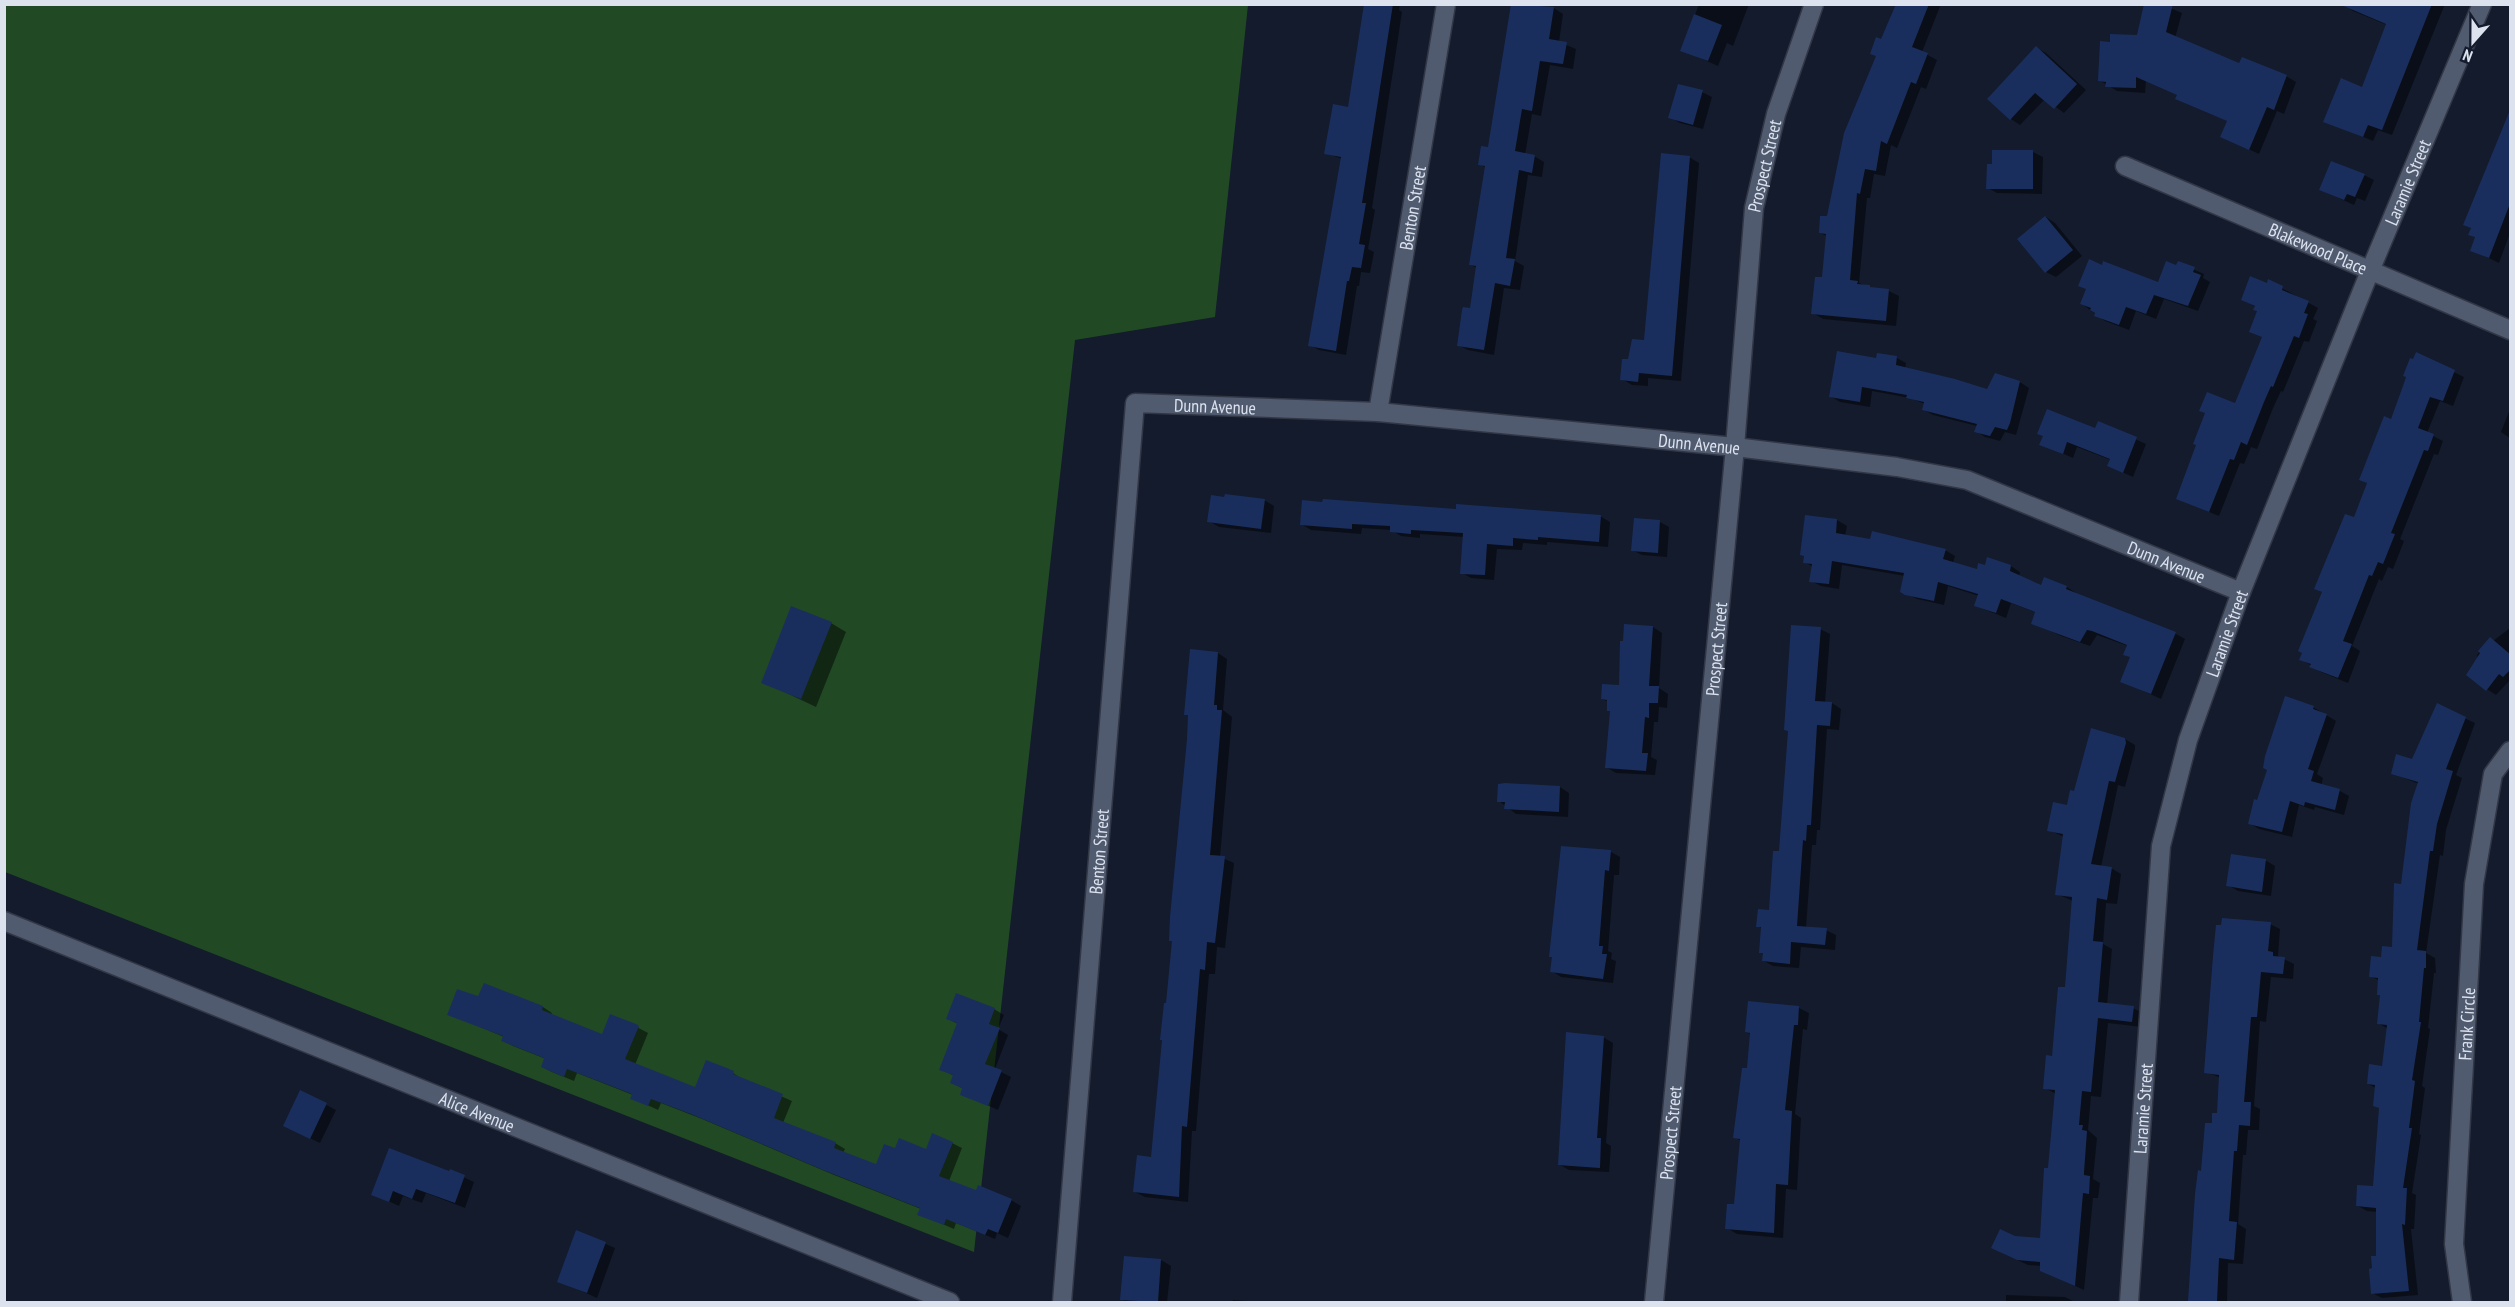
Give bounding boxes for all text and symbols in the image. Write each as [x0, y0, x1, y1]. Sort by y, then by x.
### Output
north arrow [2443, 12, 2503, 72]
text: N [2460, 45, 2475, 67]
street label: Prospect Street [1742, 117, 1786, 214]
street label: Laramie Street [2379, 136, 2435, 228]
street label: Benton Street [1394, 164, 1430, 252]
street label: Blakewood Place [2266, 217, 2371, 279]
street label: Dunn Avenue [1174, 393, 1256, 419]
street label: Dunn Avenue [1657, 428, 1742, 459]
street label: Dunn Avenue [2124, 535, 2209, 588]
street label: Laramie Street [2200, 587, 2252, 680]
street label: Prospect Street [1700, 601, 1732, 697]
street label: Benton Street [1084, 808, 1114, 895]
street label: Frank Circle [2453, 987, 2480, 1061]
street label: Laramie Street [2128, 1062, 2157, 1155]
street label: Prospect Street [1654, 1085, 1686, 1181]
street label: Alice Avenue [436, 1086, 518, 1137]

